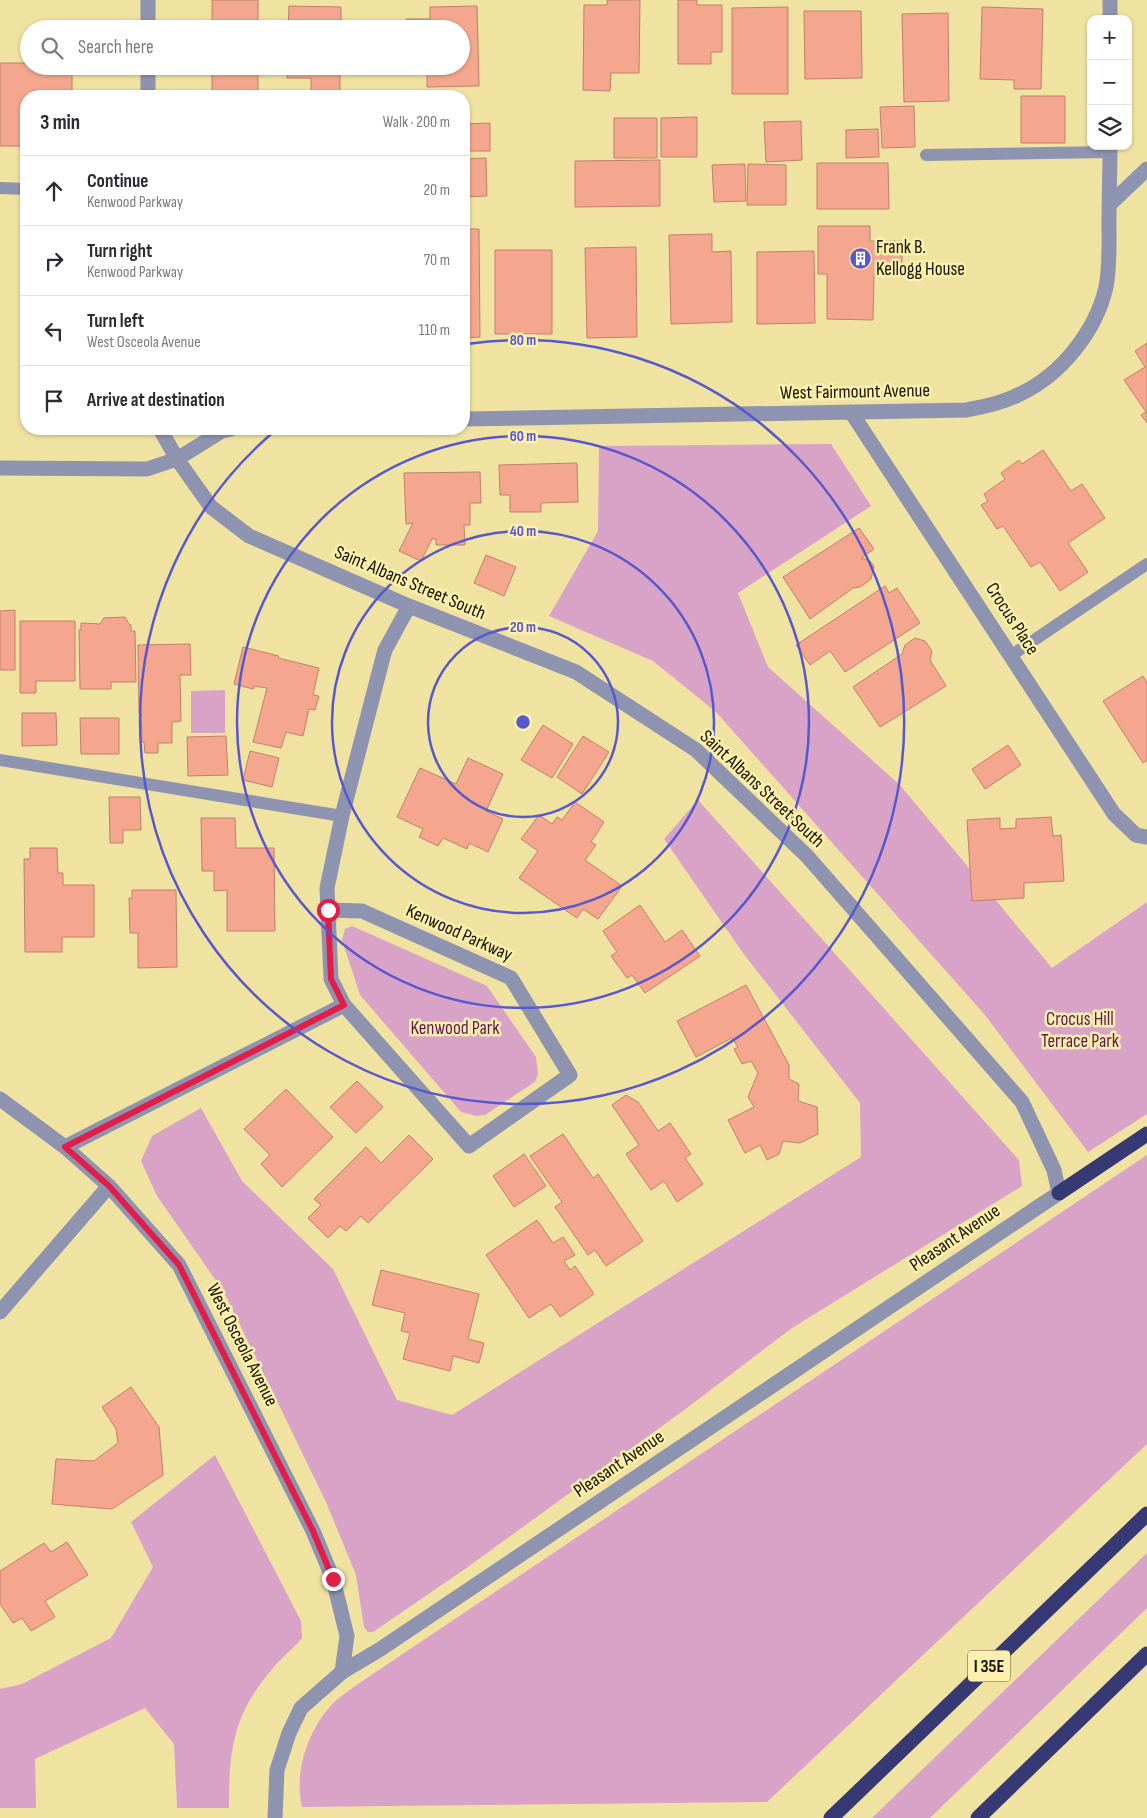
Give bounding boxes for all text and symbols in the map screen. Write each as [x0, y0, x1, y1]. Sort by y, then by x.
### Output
map controls [1087, 15, 1132, 150]
button: + [1087, 15, 1132, 60]
search box [20, 20, 470, 75]
icon: search [38, 34, 66, 62]
text: Search here [78, 36, 154, 59]
button: − [1087, 60, 1132, 105]
button: layers [1087, 105, 1132, 150]
text: 3 min [40, 110, 80, 135]
text: Walk · 200 m [383, 113, 450, 132]
text: Continue [87, 170, 148, 193]
icon: ahead [40, 177, 68, 205]
text: 20 m [423, 181, 450, 200]
text: Kenwood Parkway [87, 193, 183, 212]
place label: Frank B. Kellogg House [876, 236, 965, 281]
text: Turn right [87, 240, 152, 263]
building icon: Frank B. Kellogg House [848, 246, 872, 270]
icon: right [40, 247, 68, 275]
text: 70 m [424, 251, 450, 270]
text: Kenwood Parkway [87, 263, 183, 282]
text: Turn left [87, 310, 144, 333]
icon: left [40, 317, 68, 345]
text: 110 m [419, 321, 450, 340]
text: 80 m [510, 331, 536, 350]
text: West Osceola Avenue [87, 333, 201, 352]
street label: West Fairmount Avenue [780, 379, 930, 405]
icon: arrive [40, 387, 68, 415]
text: Arrive at destination [87, 389, 225, 412]
text: 60 m [510, 427, 536, 446]
text: 40 m [510, 522, 536, 541]
street label: Saint Albans Street South [331, 541, 489, 625]
street label: Crocus Place [980, 579, 1044, 659]
text: 20 m [510, 618, 536, 637]
centre of rings [514, 713, 532, 731]
street label: Saint Albans Street South [695, 725, 829, 853]
route start [317, 899, 340, 922]
street label: Kenwood Parkway [402, 899, 516, 967]
park label: Crocus Hill Terrace Park [1041, 1008, 1120, 1053]
park label: Kenwood Park [410, 1017, 500, 1040]
street label: Pleasant Avenue [905, 1199, 1005, 1277]
street label: West Osceola Avenue [201, 1280, 283, 1410]
street label: Pleasant Avenue [569, 1425, 669, 1503]
route end [322, 1568, 345, 1591]
road number: I 35E [968, 1650, 1010, 1682]

